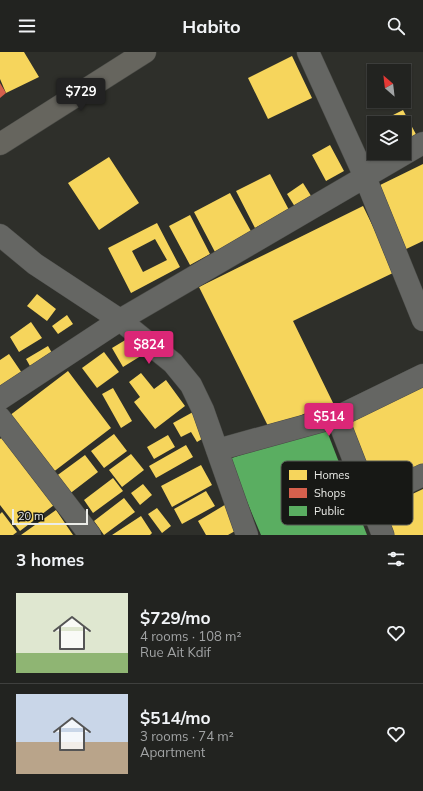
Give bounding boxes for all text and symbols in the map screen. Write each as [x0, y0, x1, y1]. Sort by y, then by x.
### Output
icon: menu [16, 15, 38, 37]
text: Habito [182, 15, 241, 38]
icon: search [385, 15, 407, 37]
north arrow [367, 64, 411, 108]
map controls [367, 64, 411, 160]
pin: $729 [57, 78, 105, 112]
text: $729 [65, 83, 97, 99]
button: layers [367, 116, 411, 160]
pin: $824 [125, 331, 173, 365]
text: $824 [133, 336, 165, 352]
pin: $514 [305, 403, 353, 437]
text: $514 [313, 408, 345, 424]
legend [281, 461, 413, 525]
text: Homes [314, 468, 350, 482]
text: Shops [314, 486, 346, 500]
text: Public [314, 504, 345, 518]
scale bar [12, 507, 88, 526]
text: 20 m [18, 509, 44, 523]
icon: filters [385, 548, 407, 570]
text: 3 homes [16, 549, 84, 570]
text: $729/mo [140, 607, 211, 628]
icon: home [48, 609, 96, 657]
icon: heart [385, 622, 407, 644]
text: 4 rooms · 108 m² [140, 628, 241, 644]
text: Rue Ait Kdif [140, 644, 211, 660]
text: $514/mo [140, 707, 211, 728]
icon: home [48, 710, 96, 758]
icon: heart [385, 723, 407, 745]
text: 3 rooms · 74 m² [140, 728, 234, 744]
text: Apartment [140, 744, 205, 760]

